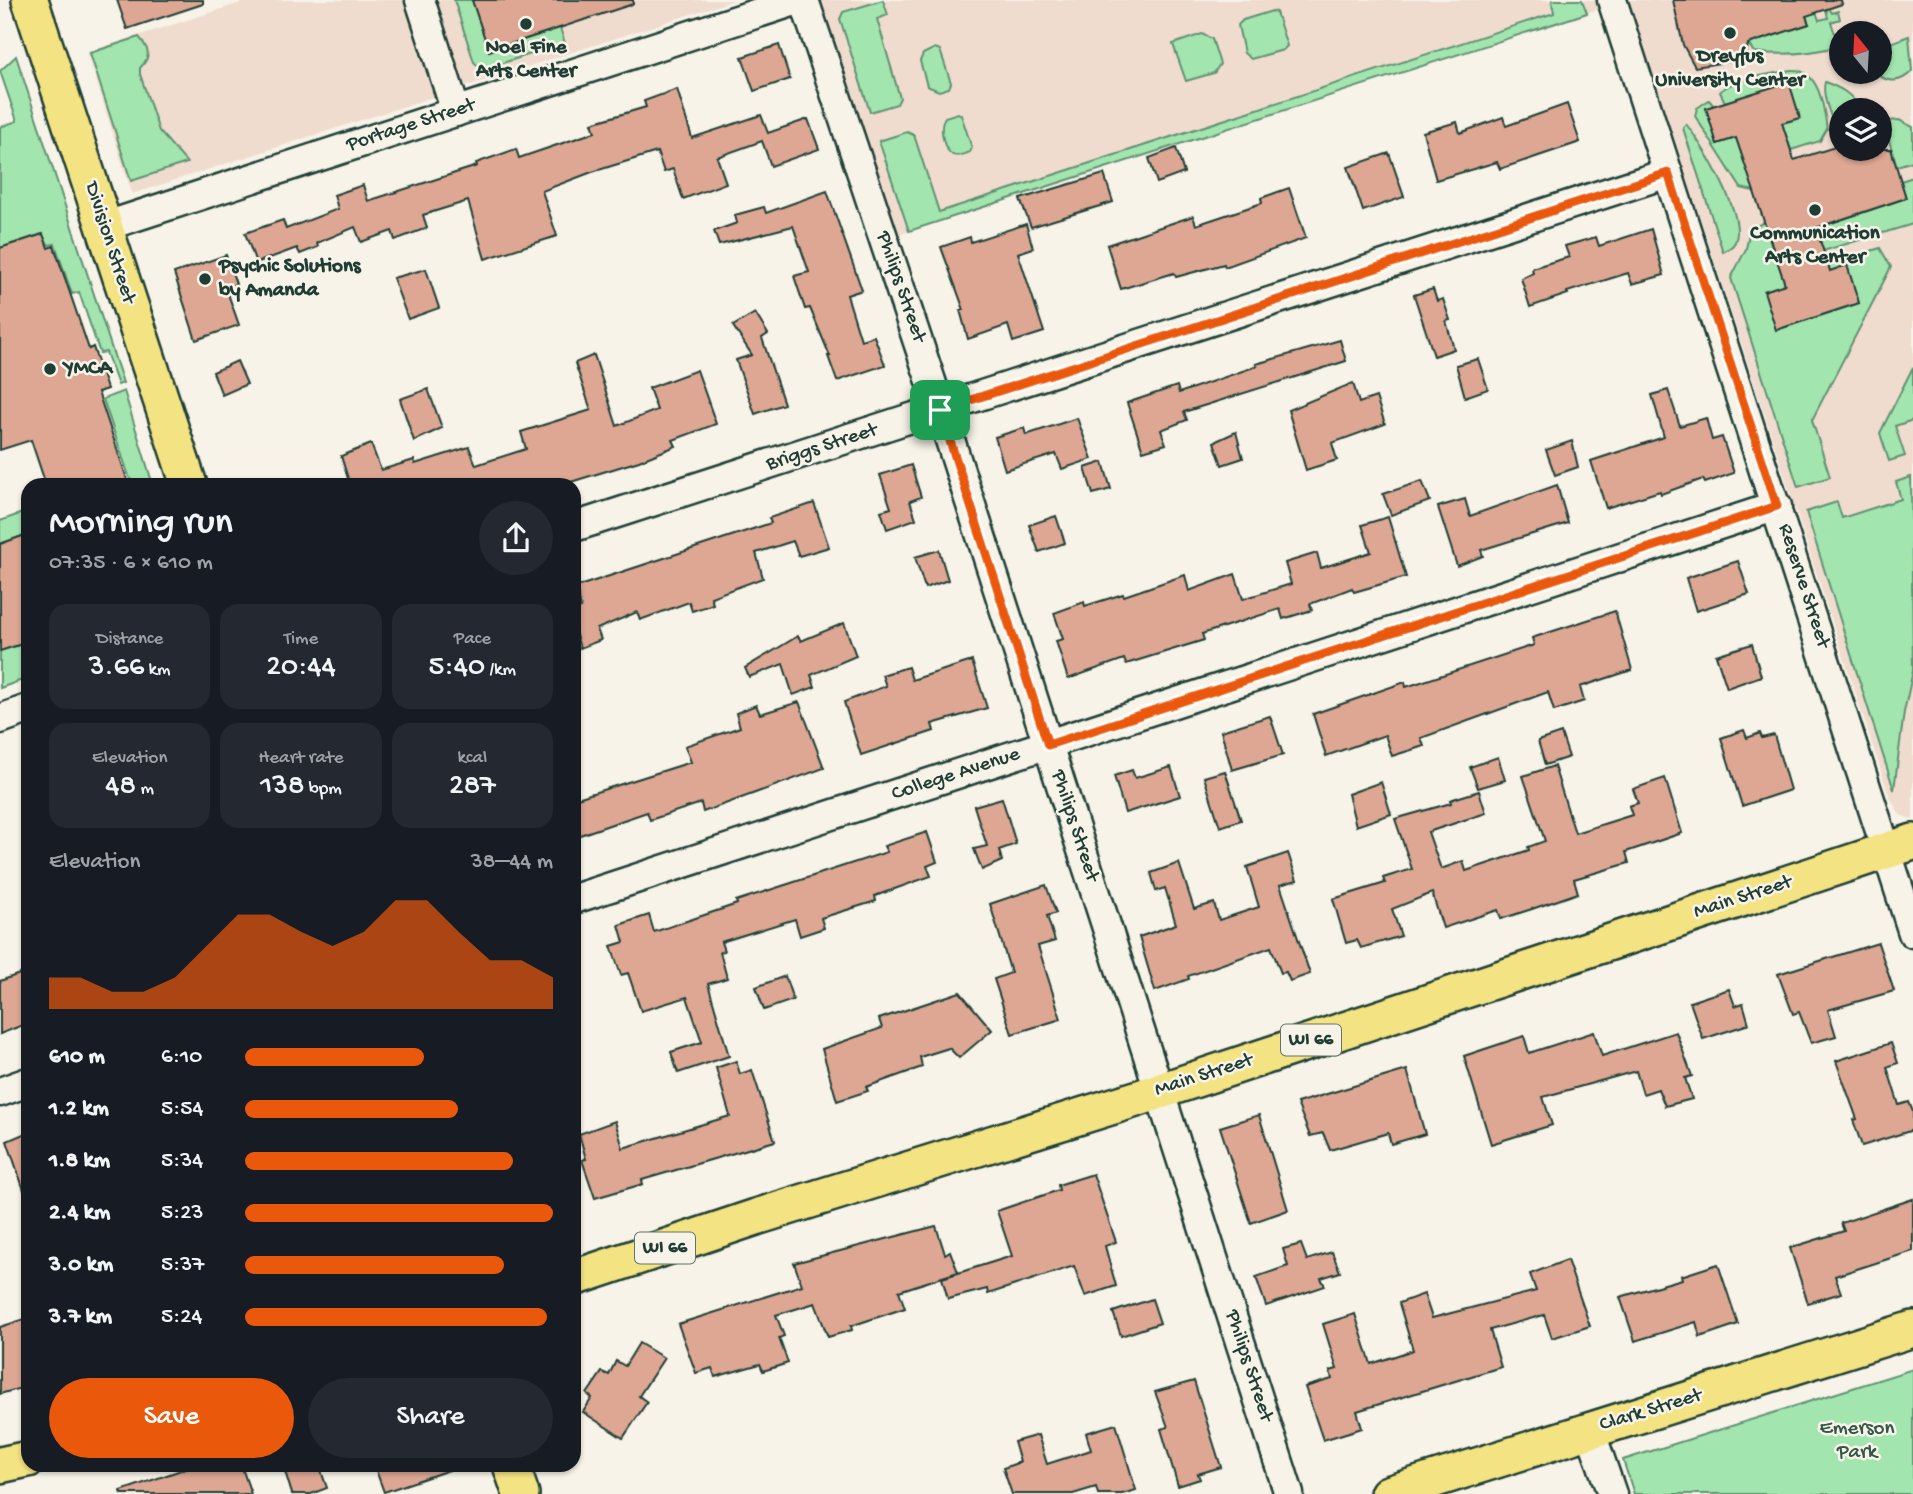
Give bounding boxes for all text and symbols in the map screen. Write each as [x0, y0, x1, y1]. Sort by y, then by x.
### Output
marker: Noel Fine Arts Center [518, 16, 534, 32]
north arrow [1829, 21, 1892, 84]
map controls [1829, 21, 1892, 161]
marker: Dreyfus University Center [1722, 25, 1738, 41]
place label: Noel Fine Arts Center [475, 36, 579, 85]
place label: Dreyfus University Center [1655, 45, 1807, 94]
street label: Portage Street [343, 93, 481, 159]
button: layers [1829, 98, 1892, 161]
street label: Division Street [77, 177, 141, 309]
marker: Communication Arts Center [1807, 202, 1823, 218]
place label: Communication Arts Center [1749, 222, 1881, 271]
street label: Philips Street [869, 227, 931, 348]
place label: Psychic Solutions by Amanda [218, 255, 362, 304]
marker: Psychic Solutions by Amanda [197, 271, 213, 287]
place label: YMCA [61, 357, 114, 382]
marker: YMCA [42, 361, 58, 377]
pin [910, 380, 970, 440]
icon: arrive [921, 391, 959, 429]
street label: Briggs Street [762, 418, 883, 478]
button: share [479, 501, 553, 575]
text: Morning run [49, 502, 233, 546]
street label: Reserve Street [1771, 521, 1836, 653]
text: 07:35 · 6 × 610 m [49, 550, 213, 577]
text: Distance [96, 628, 163, 651]
text: Time [284, 628, 318, 651]
text: Pace [454, 628, 491, 651]
text: 3.66 [89, 651, 144, 686]
text: 20:44 [266, 651, 336, 686]
text: 5:40 [429, 651, 485, 686]
text: km [144, 659, 171, 682]
text: /km [485, 659, 516, 682]
street label: College Avenue [889, 742, 1024, 807]
text: Elevation [92, 747, 167, 770]
text: Heart rate [258, 747, 344, 770]
text: kcal [457, 747, 487, 770]
street label: Philips Street [1044, 766, 1105, 887]
text: 48 [105, 770, 136, 805]
text: 138 [260, 770, 304, 805]
text: 287 [449, 770, 496, 805]
text: m [136, 778, 154, 801]
text: bpm [304, 778, 342, 801]
text: Elevation [49, 849, 140, 876]
text: 38–44 m [471, 849, 553, 876]
street label: Main Street [1691, 870, 1798, 926]
road number: WI 66 [1281, 1024, 1341, 1056]
text: 610 m [49, 1044, 105, 1071]
text: 6:10 [161, 1044, 202, 1071]
street label: Main Street [1152, 1048, 1259, 1104]
text: 1.2 km [49, 1096, 109, 1123]
text: 5:54 [161, 1096, 203, 1123]
text: 1.8 km [49, 1148, 110, 1175]
text: 5:34 [161, 1148, 203, 1175]
text: 2.4 km [49, 1200, 110, 1227]
text: 5:23 [161, 1200, 204, 1227]
road number: WI 66 [635, 1232, 695, 1264]
text: 3.0 km [49, 1252, 113, 1279]
text: 5:37 [161, 1252, 204, 1279]
text: 3.7 km [49, 1304, 112, 1331]
text: 5:24 [161, 1304, 202, 1331]
street label: Philips Street [1218, 1306, 1279, 1427]
button: Save [49, 1378, 294, 1458]
button: Share [308, 1378, 553, 1458]
street label: Clark Street [1597, 1383, 1707, 1438]
park label: Emerson Park [1820, 1417, 1894, 1466]

